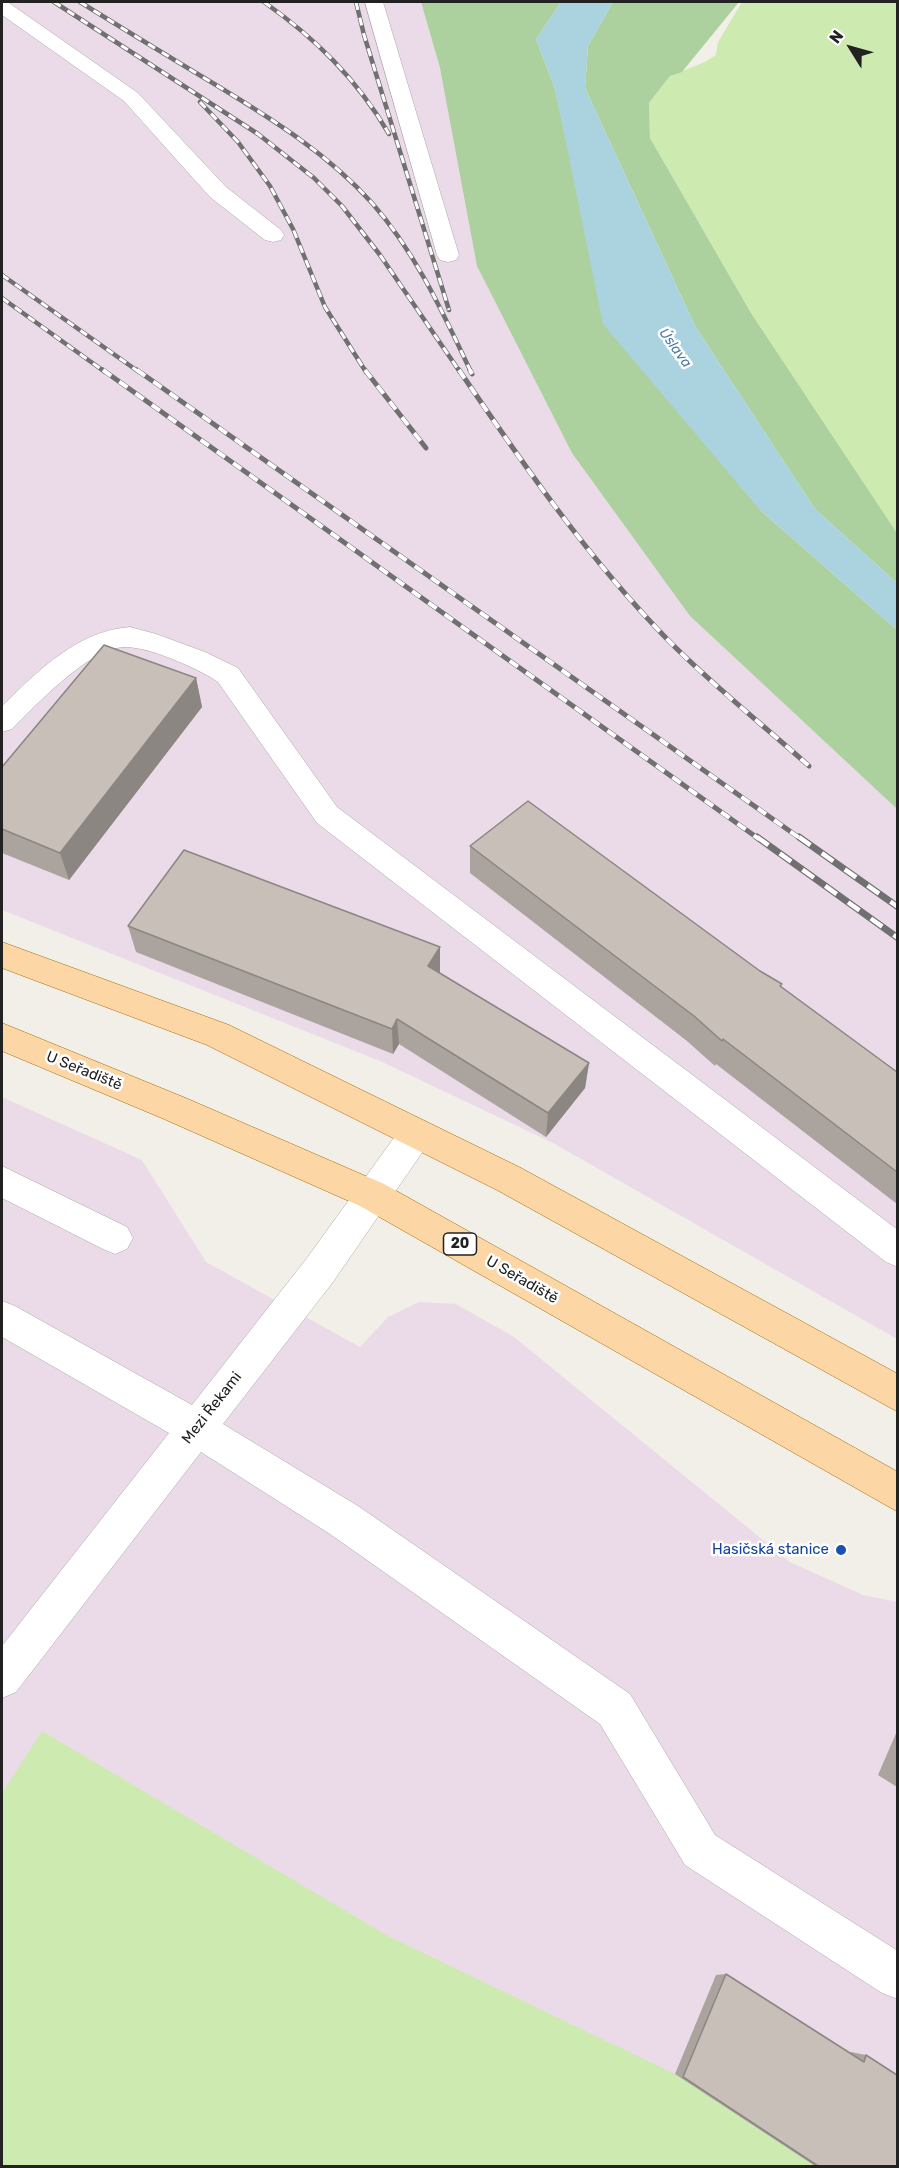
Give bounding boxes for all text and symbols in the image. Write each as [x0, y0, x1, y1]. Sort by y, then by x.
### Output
north arrow [821, 18, 881, 78]
text: N [825, 27, 847, 47]
water label: Úslava [655, 325, 695, 371]
street label: U Seřadiště [43, 1048, 125, 1094]
road number: 20 [444, 1233, 476, 1255]
street label: U Seřadiště [483, 1252, 561, 1308]
street label: Mezi Řekami [178, 1368, 246, 1448]
place label: Hasičská stanice [712, 1541, 829, 1559]
marker: Hasičská stanice [834, 1543, 848, 1557]

